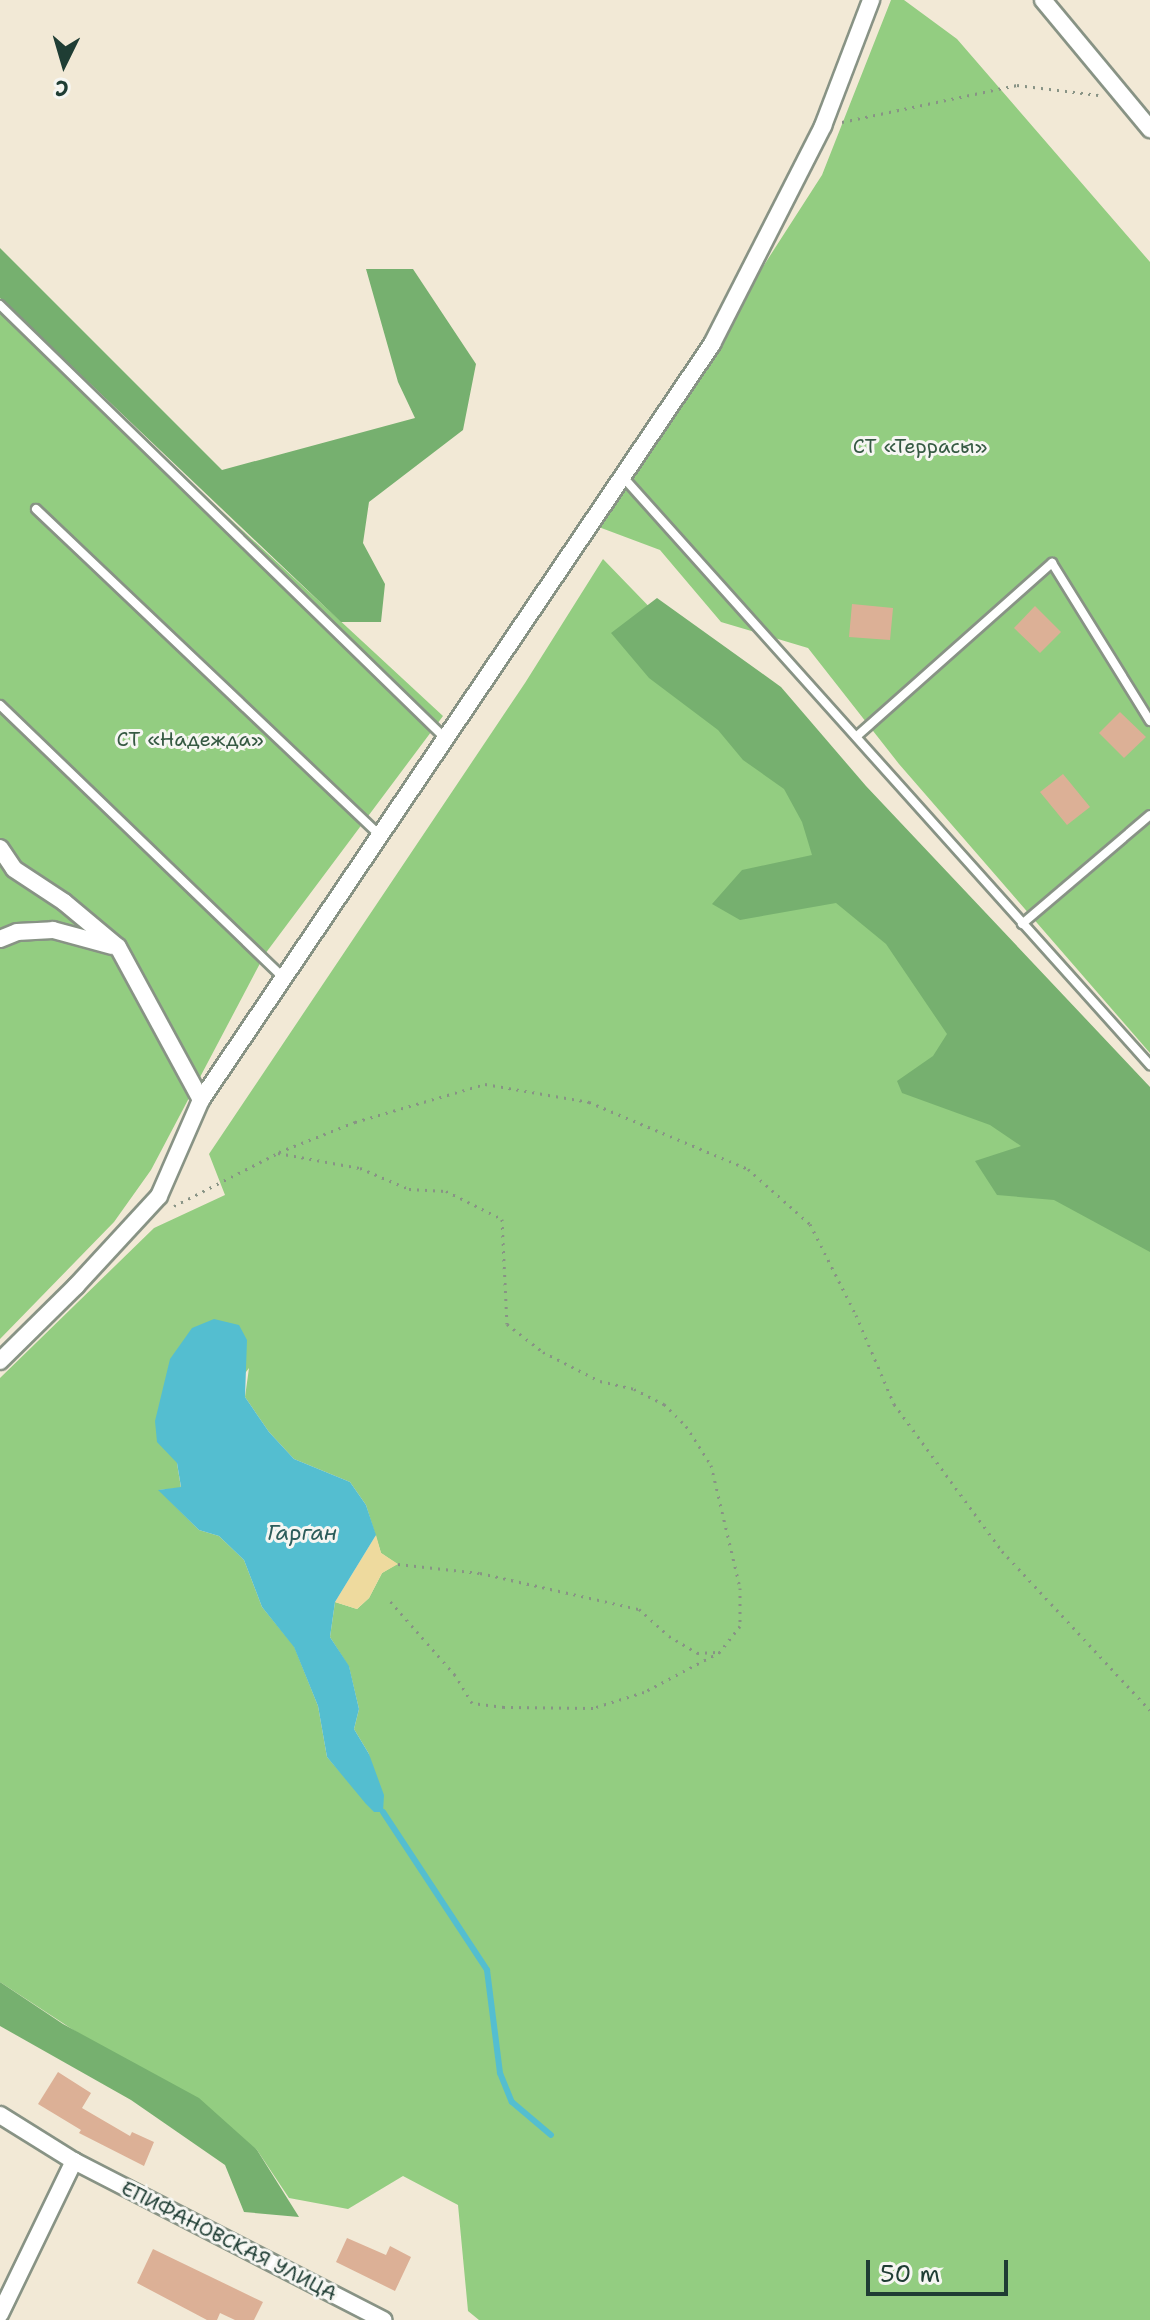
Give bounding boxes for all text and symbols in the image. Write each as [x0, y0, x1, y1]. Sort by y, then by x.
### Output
north arrow [24, 24, 104, 104]
text: С [54, 73, 70, 103]
park label: СТ «Террасы» [853, 434, 987, 458]
park label: СТ «Надежда» [116, 727, 264, 751]
water label: Гарган [267, 1520, 337, 1546]
street label: ЕПИФАНОВСКАЯ УЛИЦА [117, 2176, 341, 2306]
scale bar [870, 2244, 1012, 2294]
text: 50 m [880, 2258, 940, 2290]

